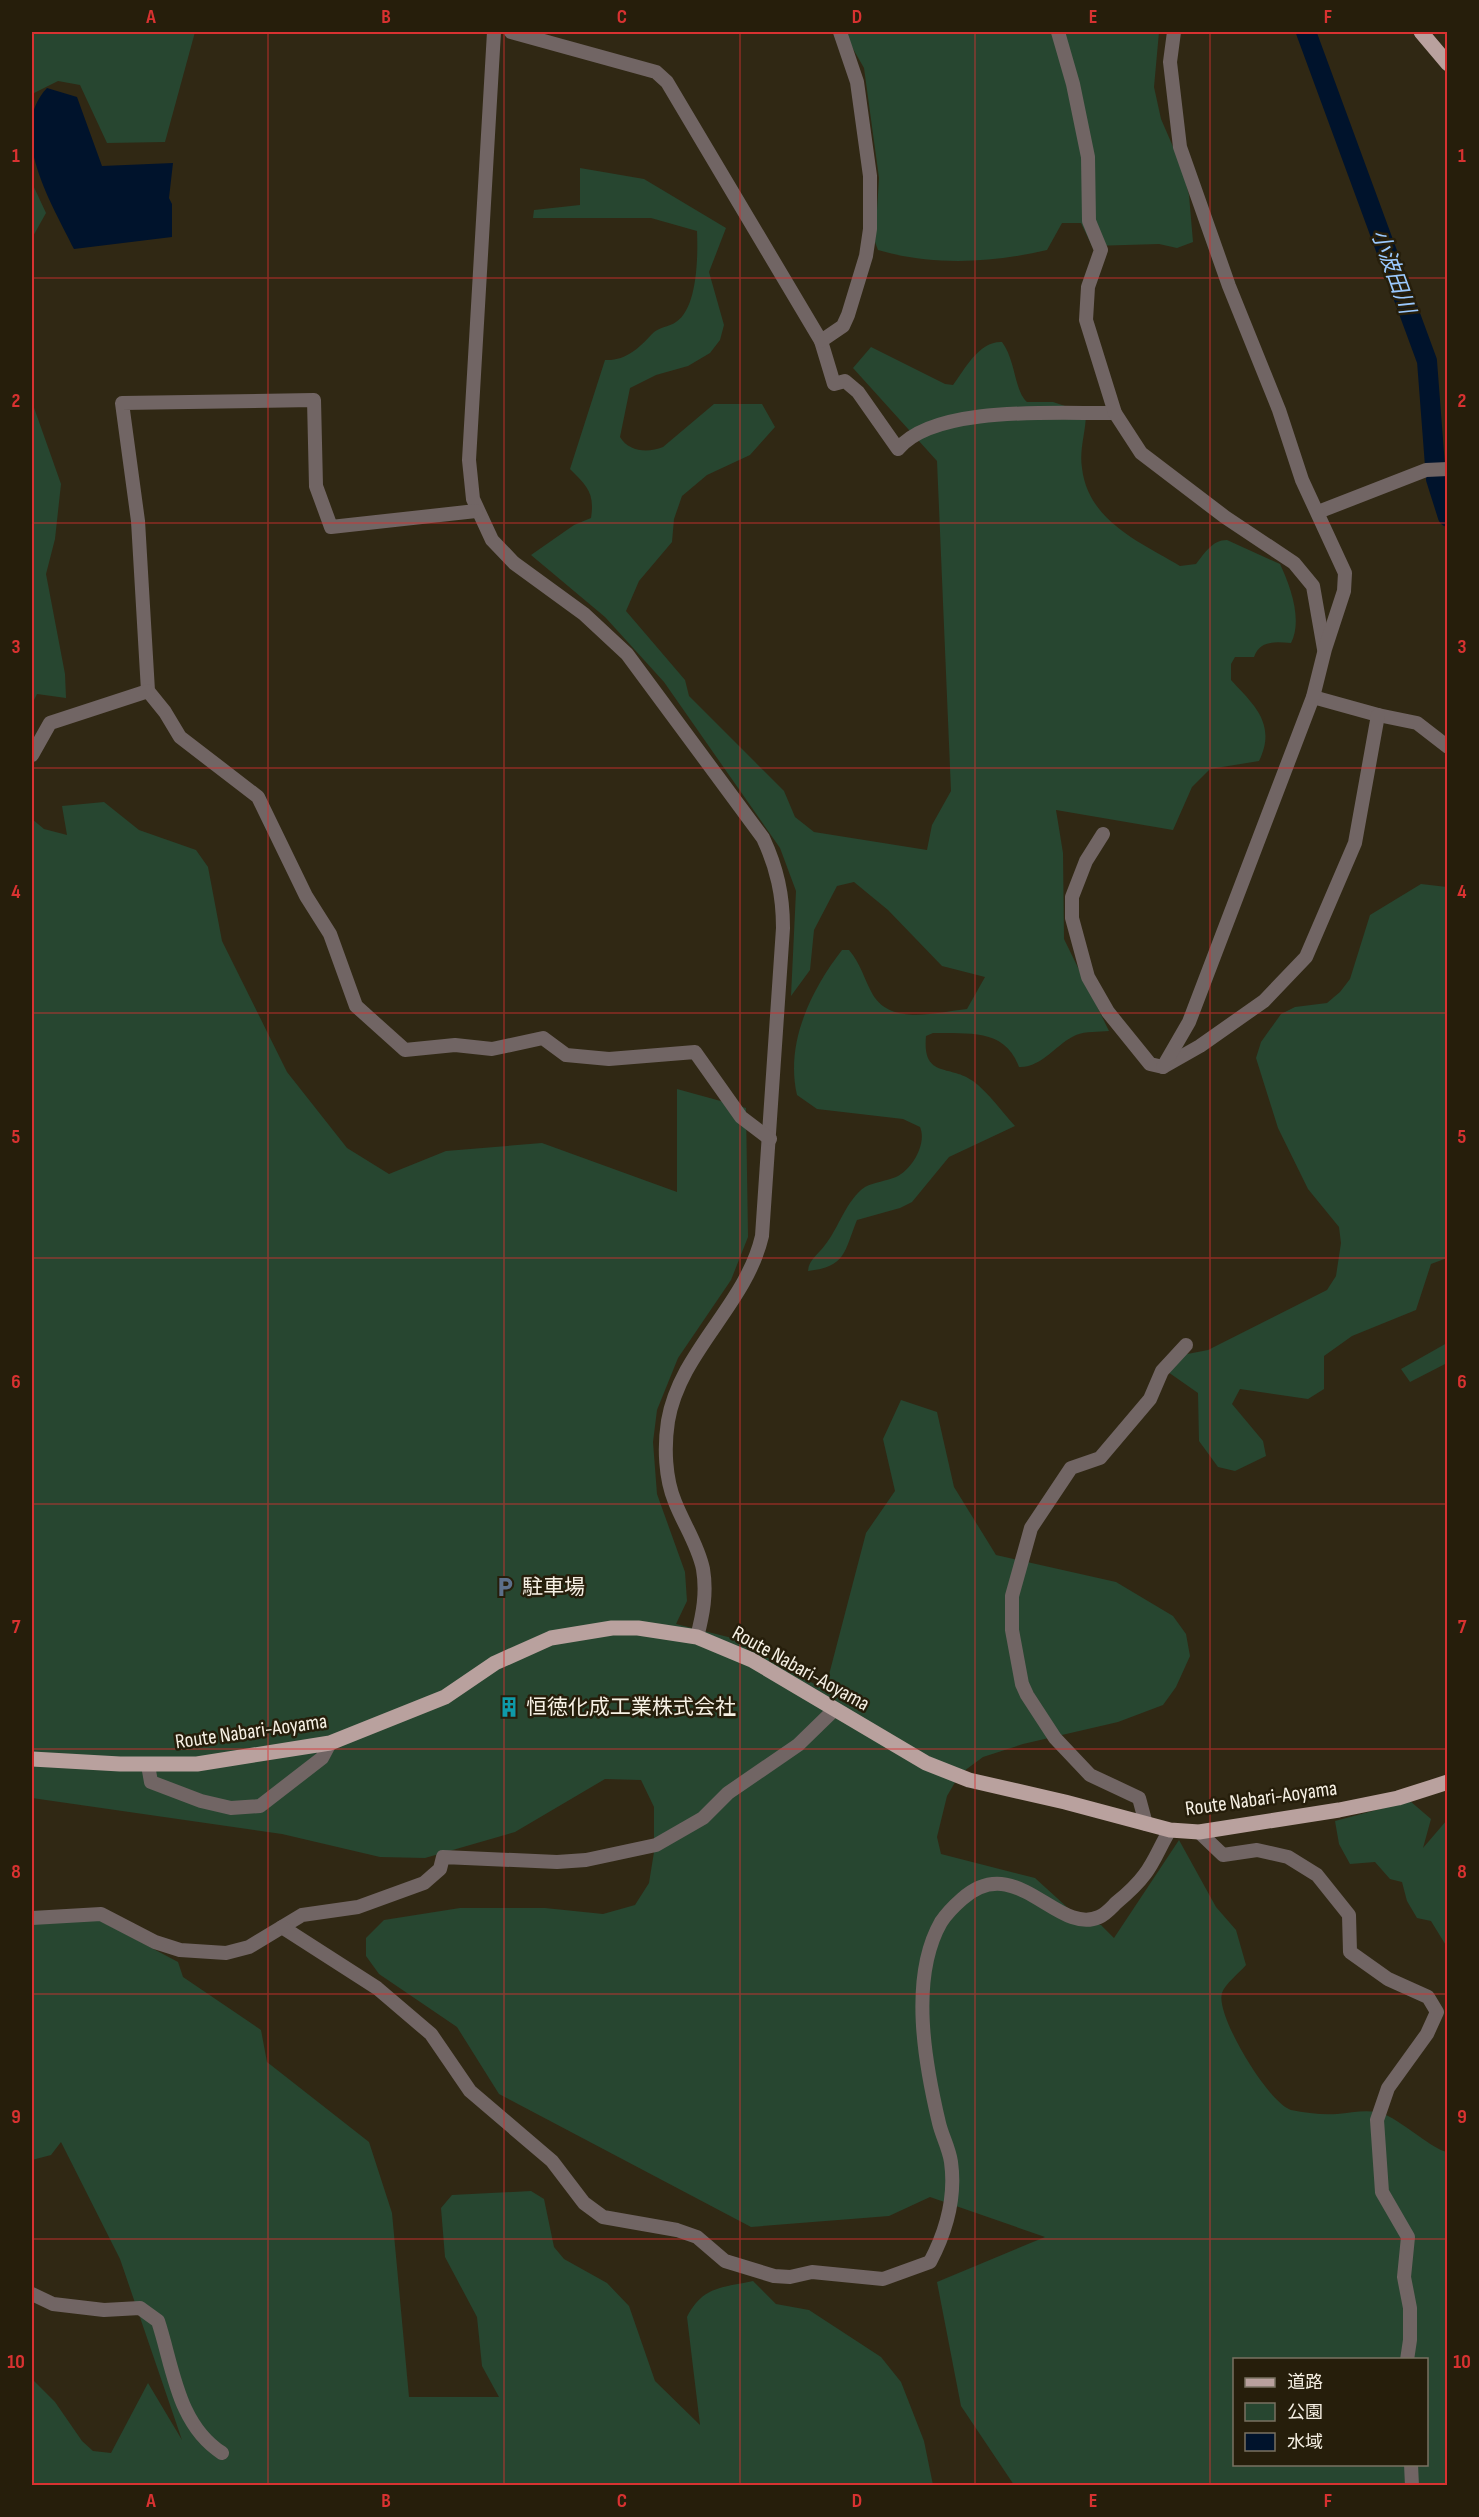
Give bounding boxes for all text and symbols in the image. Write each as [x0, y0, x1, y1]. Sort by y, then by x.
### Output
text: A [145, 5, 156, 29]
text: B [381, 5, 391, 29]
text: C [617, 5, 627, 29]
text: D [852, 5, 862, 29]
text: E [1089, 5, 1097, 29]
text: F [1324, 5, 1332, 29]
text: 1 [12, 144, 20, 168]
text: 1 [1458, 144, 1466, 168]
water label: 小波田川 [1365, 226, 1421, 319]
text: 2 [12, 389, 20, 413]
text: 2 [1458, 389, 1466, 413]
text: 3 [12, 635, 21, 659]
text: 3 [1458, 635, 1467, 659]
text: 4 [11, 880, 21, 904]
text: 4 [1457, 880, 1467, 904]
text: 5 [12, 1125, 21, 1149]
text: 5 [1458, 1125, 1467, 1149]
text: 6 [11, 1370, 21, 1394]
text: 6 [1457, 1370, 1467, 1394]
parking icon: 駐車場 [493, 1575, 517, 1599]
place label: 駐車場 [522, 1575, 585, 1600]
text: 7 [12, 1615, 21, 1639]
text: 7 [1458, 1615, 1467, 1639]
street label: Route Nabari-Aoyama [728, 1620, 874, 1716]
building icon: 恒徳化成工業株式会社 [497, 1695, 521, 1719]
place label: 恒徳化成工業株式会社 [526, 1695, 736, 1720]
street label: Route Nabari-Aoyama [174, 1708, 329, 1755]
street label: Route Nabari-Aoyama [1184, 1775, 1339, 1822]
text: 8 [11, 1860, 21, 1884]
text: 8 [1457, 1860, 1467, 1884]
text: 9 [11, 2105, 21, 2129]
text: 9 [1457, 2105, 1467, 2129]
text: 10 [7, 2350, 25, 2374]
text: 10 [1453, 2350, 1471, 2374]
legend [1233, 2358, 1428, 2466]
text: 道路 [1287, 2372, 1323, 2393]
text: 公園 [1287, 2402, 1323, 2423]
text: 水域 [1287, 2432, 1323, 2453]
text: A [145, 2489, 156, 2513]
text: B [381, 2489, 391, 2513]
text: C [617, 2489, 627, 2513]
text: D [852, 2489, 862, 2513]
text: E [1089, 2489, 1097, 2513]
text: F [1324, 2489, 1332, 2513]

